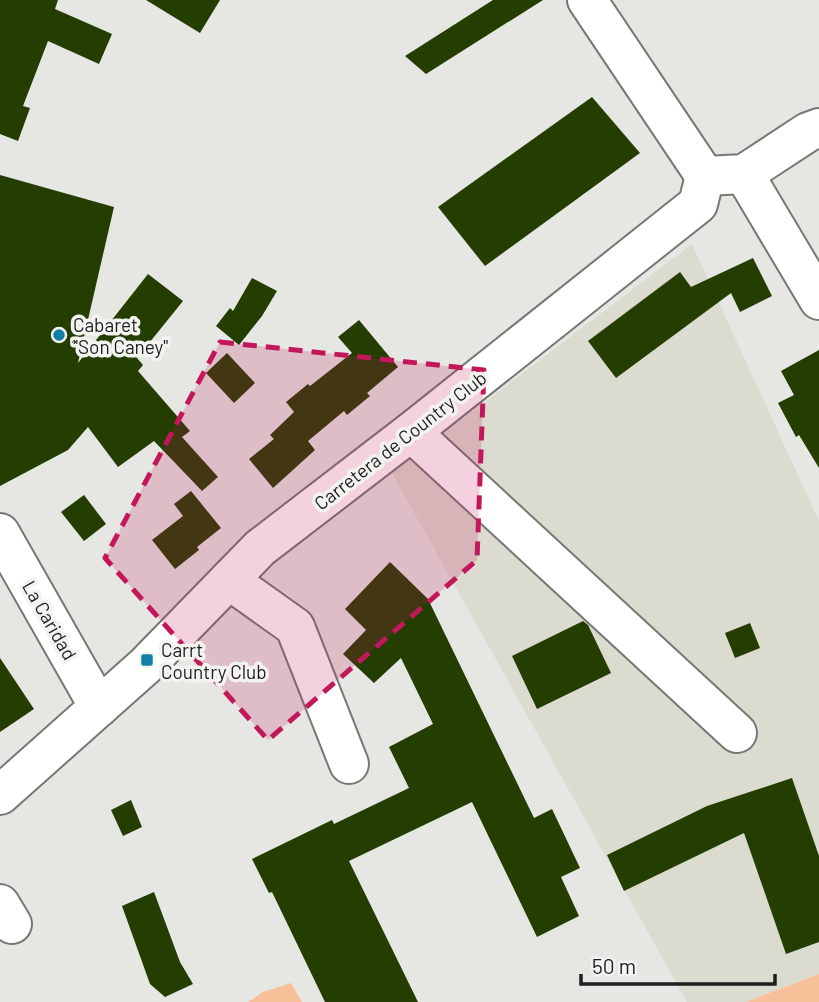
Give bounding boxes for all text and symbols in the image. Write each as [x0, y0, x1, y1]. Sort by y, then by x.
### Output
place label: Cabaret "Son Caney" [73, 313, 168, 358]
marker: Cabaret "Son Caney" [51, 327, 67, 343]
street label: Carretera de Country Club [309, 366, 491, 514]
street label: La Caridad [18, 576, 82, 664]
place label: Carrt Country Club [161, 638, 267, 683]
marker: Carrt Country Club [139, 652, 155, 668]
scale bar [581, 942, 775, 986]
text: 50 m [592, 953, 636, 978]

